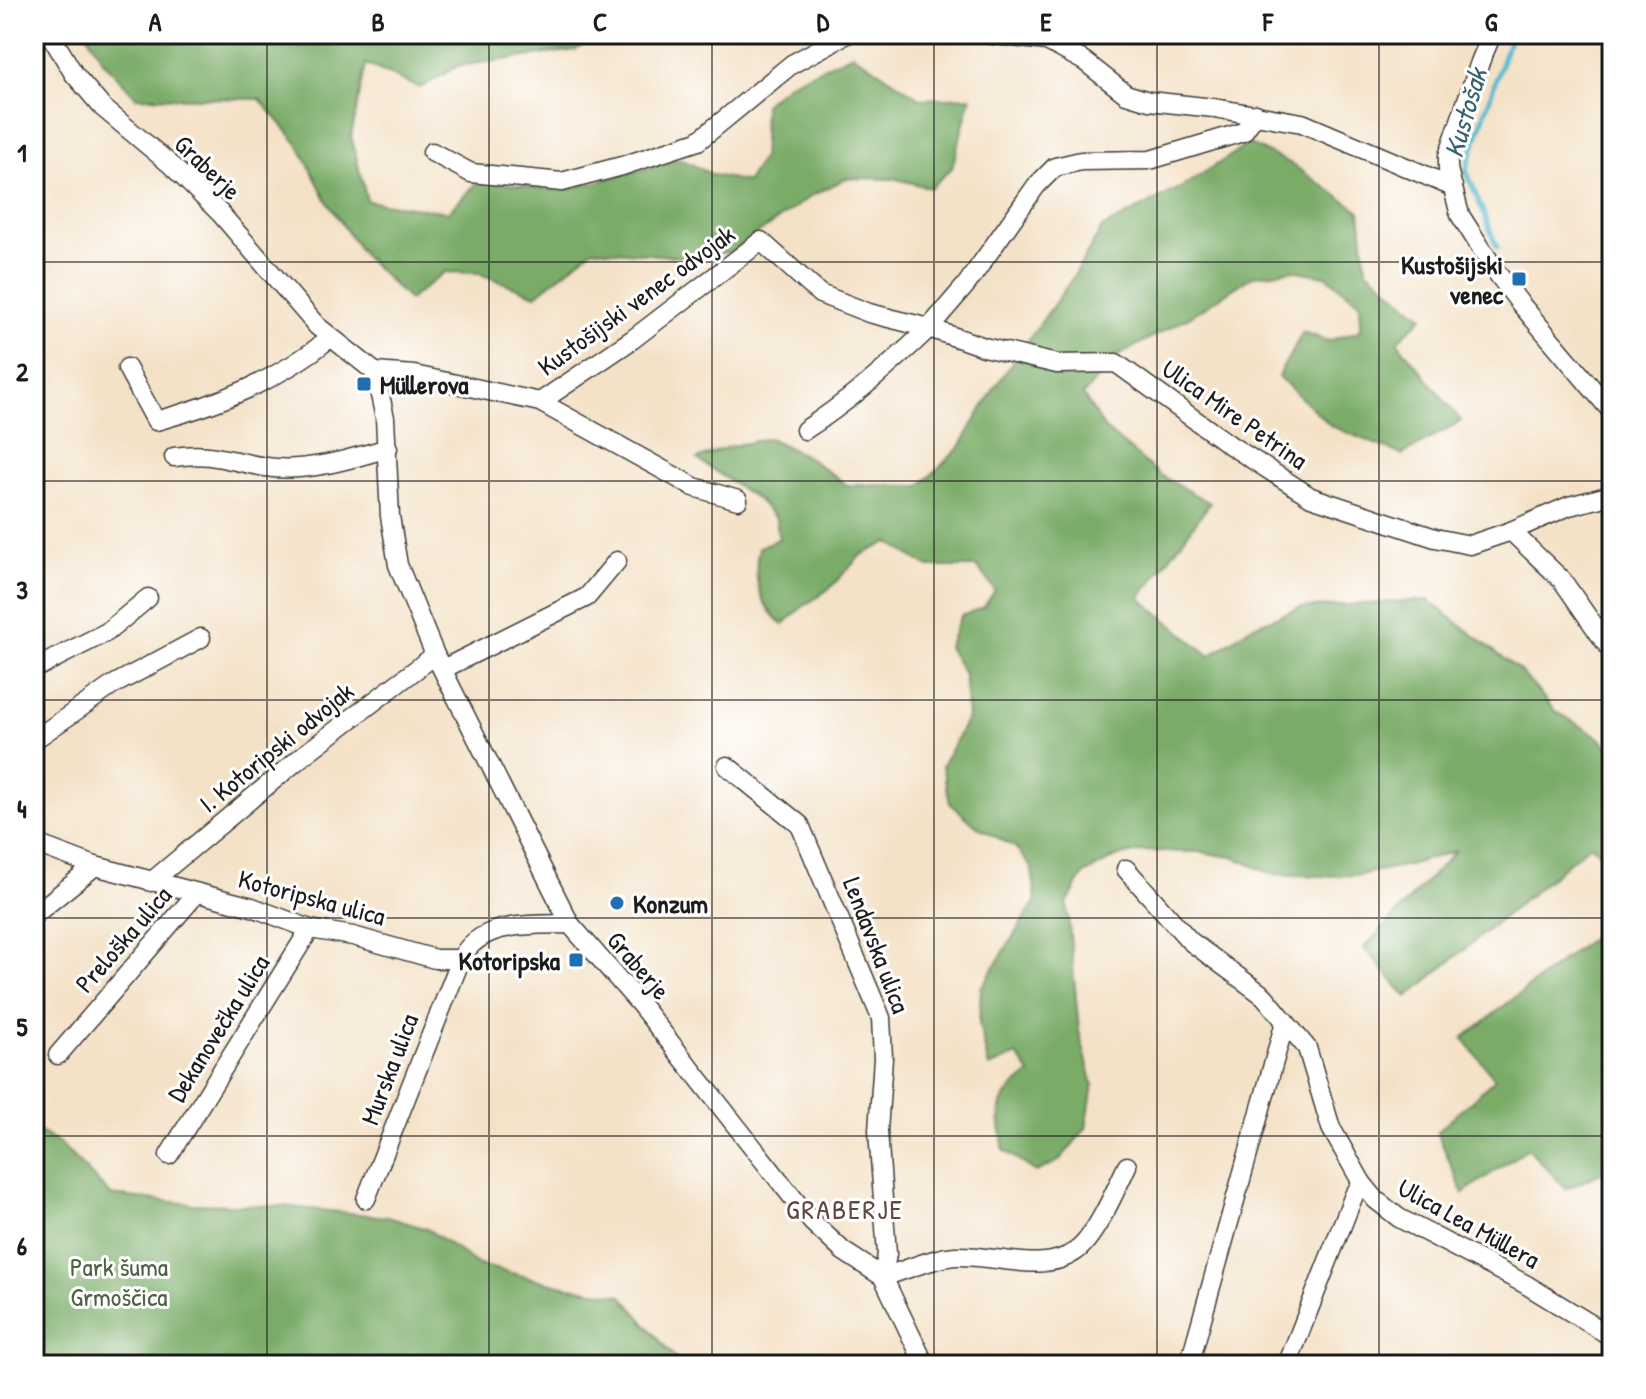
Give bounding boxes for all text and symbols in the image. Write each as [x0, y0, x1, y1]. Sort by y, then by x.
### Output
text: A [149, 4, 162, 39]
text: B [371, 4, 385, 39]
text: C [593, 4, 607, 39]
text: D [817, 4, 830, 39]
text: E [1040, 4, 1052, 39]
text: F [1262, 4, 1274, 39]
text: G [1485, 4, 1498, 39]
water label: Kustošak [1434, 62, 1496, 162]
street label: Graberje [167, 127, 249, 207]
text: 1 [17, 135, 27, 170]
street label: Kustošijski venec odvojak [530, 217, 742, 383]
place label: Kustošijski venec [1401, 247, 1504, 312]
marker: Kustošijski venec [1510, 270, 1528, 288]
street label: Ulica Mire Petrina [1155, 351, 1315, 477]
text: 2 [16, 354, 29, 389]
place label: Müllerova [380, 367, 469, 402]
marker: Müllerova [355, 375, 373, 393]
text: 3 [16, 572, 28, 607]
street label: I. Kotoripski odvojak [191, 674, 361, 820]
text: 4 [17, 791, 27, 826]
street label: Kotoripska ulica [235, 861, 389, 933]
street label: Lendavska ulica [835, 872, 919, 1018]
street label: Preloška ulica [67, 878, 179, 1000]
place label: Konzum [633, 886, 708, 921]
marker: Konzum [608, 894, 626, 912]
street label: Graberje [599, 923, 679, 1007]
place label: Kotoripska [459, 943, 561, 979]
street label: Dekanovečka ulica [159, 948, 277, 1108]
marker: Kotoripska [567, 951, 585, 969]
street label: Murska ulica [352, 1008, 426, 1130]
text: 5 [17, 1009, 28, 1044]
street label: Ulica Lea Müllera [1392, 1170, 1546, 1276]
district label: GRABERJE [786, 1190, 904, 1228]
text: 6 [17, 1228, 28, 1263]
park label: Park šuma Grmoščica [70, 1249, 168, 1314]

